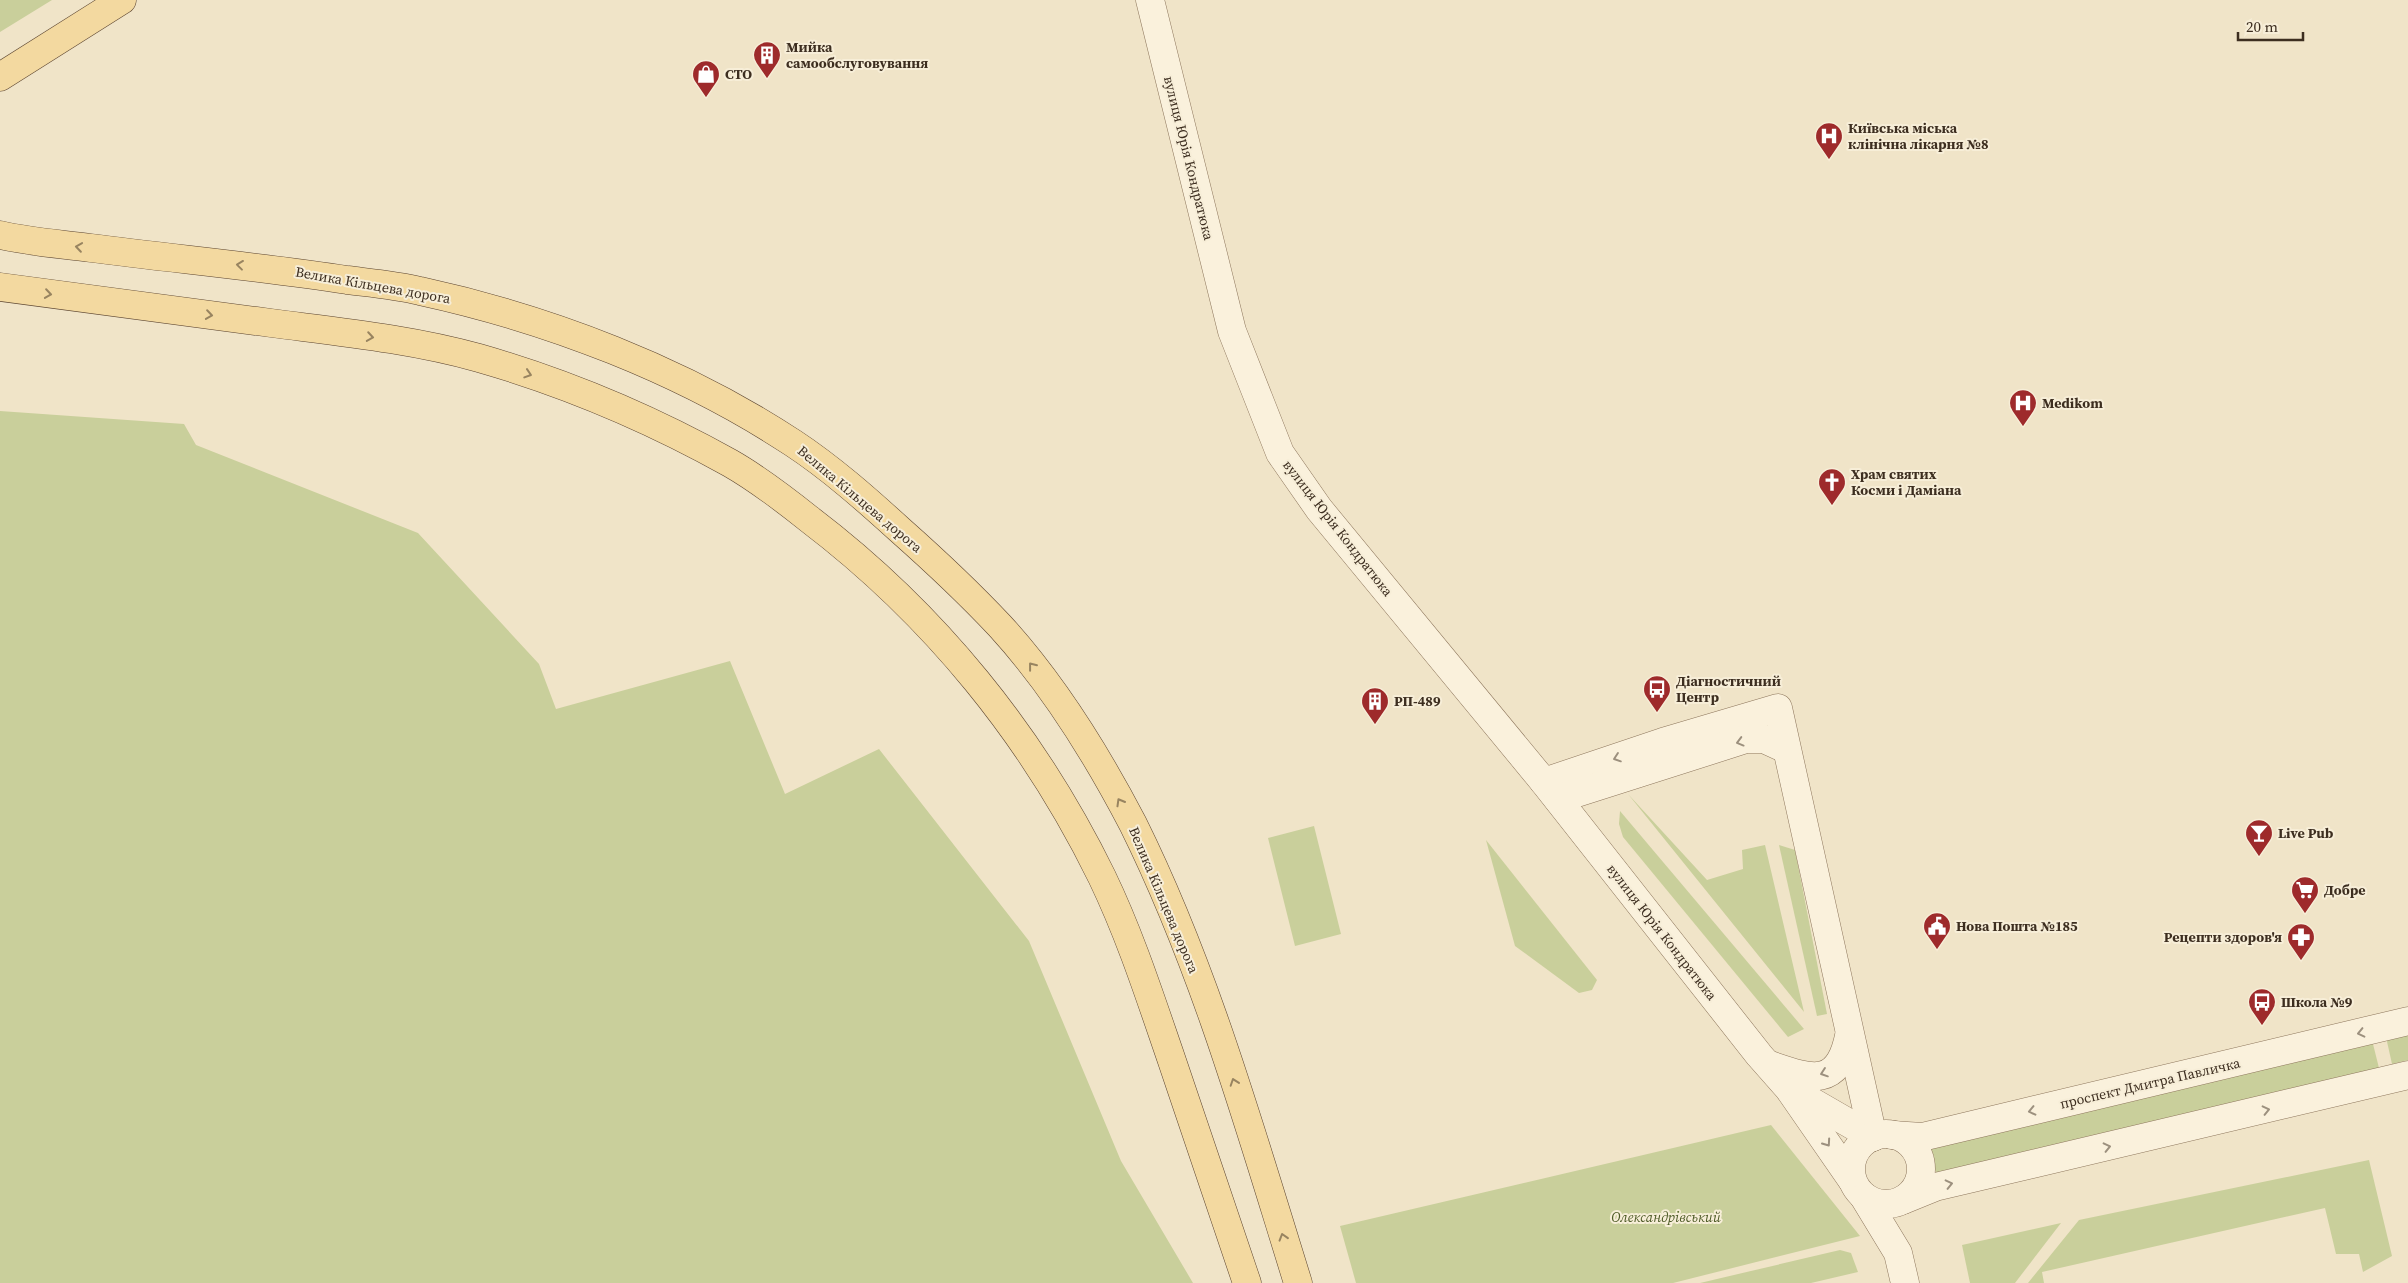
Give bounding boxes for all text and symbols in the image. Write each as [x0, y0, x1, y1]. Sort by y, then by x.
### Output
scale bar [2238, 10, 2303, 42]
text: 20 m [2246, 16, 2278, 37]
place label: Мийка самообслуговування [786, 37, 928, 73]
building icon: Мийка самообслуговування [752, 40, 782, 79]
shop icon: СТО [691, 59, 721, 98]
place label: СТО [725, 64, 752, 84]
street label: вулиця Юрія Кондратюка [1159, 74, 1219, 243]
place label: Київська міська клінічна лікарня №8 [1848, 118, 1989, 154]
hospital icon: Київська міська клінічна лікарня №8 [1814, 121, 1844, 160]
one-way arrow [75, 242, 83, 252]
one-way arrow [236, 260, 244, 271]
street label: Велика Кільцева дорога [294, 261, 453, 309]
one-way arrow [44, 288, 53, 298]
one-way arrow [206, 309, 214, 320]
one-way arrow [366, 331, 375, 341]
one-way arrow [524, 369, 532, 379]
hospital icon: Medikom [2008, 388, 2038, 427]
place label: Medikom [2042, 393, 2103, 413]
street label: Велика Кільцева дорога [793, 441, 927, 558]
street label: вулиця Юрія Кондратюка [1278, 455, 1398, 601]
place label: Храм святих Косми і Даміана [1851, 464, 1962, 500]
church icon: Храм святих Косми і Даміана [1817, 467, 1847, 506]
one-way arrow [1029, 663, 1037, 672]
place label: Діагностичний Центр [1676, 671, 1781, 707]
bus stop icon: Діагностичний Центр [1642, 674, 1672, 713]
building icon: РП-489 [1360, 686, 1390, 725]
place label: РП-489 [1394, 691, 1441, 711]
one-way arrow [1736, 736, 1745, 746]
one-way arrow [1613, 752, 1622, 762]
one-way arrow [1116, 798, 1126, 807]
bar icon: Live Pub [2244, 818, 2274, 857]
place label: Live Pub [2278, 823, 2334, 843]
street label: Велика Кільцева дорога [1124, 824, 1204, 977]
street label: вулиця Юрія Кондратюка [1602, 859, 1722, 1005]
supermarket icon: Добре [2290, 875, 2320, 914]
place label: Добре [2324, 880, 2366, 900]
public building icon: Нова Пошта №185 [1922, 911, 1952, 950]
place label: Нова Пошта №185 [1956, 916, 2078, 936]
pharmacy icon: Рецепти здоров'я [2286, 922, 2316, 961]
place label: Рецепти здоров'я [2164, 927, 2282, 947]
bus stop icon: Школа №9 [2247, 987, 2277, 1026]
place label: Школа №9 [2281, 992, 2353, 1012]
one-way arrow [2356, 1027, 2365, 1038]
street label: проспект Дмитра Павличка [2058, 1052, 2243, 1114]
one-way arrow [1820, 1067, 1829, 1077]
one-way arrow [1230, 1078, 1240, 1087]
one-way arrow [2028, 1105, 2037, 1116]
one-way arrow [2261, 1105, 2270, 1116]
one-way arrow [1821, 1138, 1830, 1147]
one-way arrow [2103, 1142, 2112, 1153]
one-way arrow [1945, 1179, 1954, 1190]
park label: Олександрівський [1611, 1207, 1721, 1227]
one-way arrow [1279, 1233, 1289, 1241]

